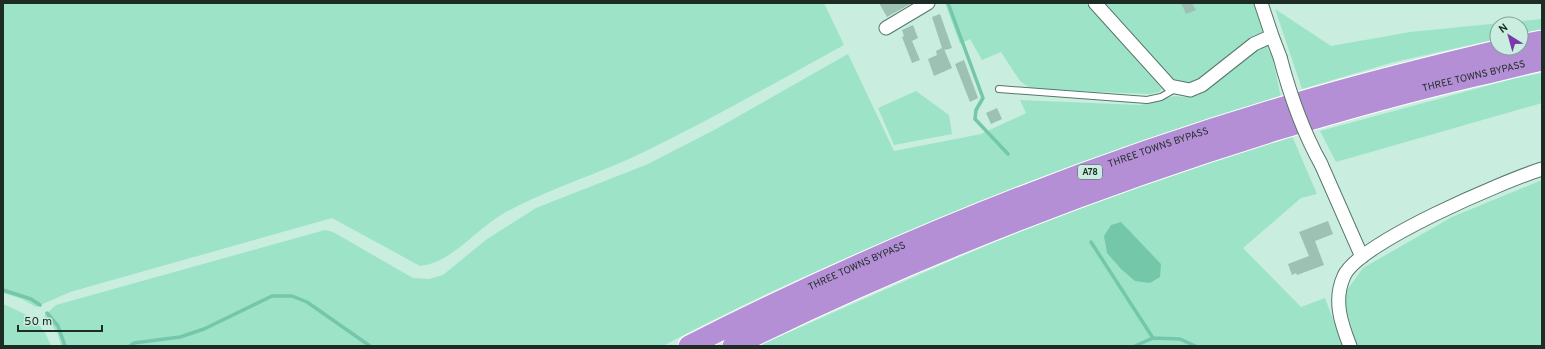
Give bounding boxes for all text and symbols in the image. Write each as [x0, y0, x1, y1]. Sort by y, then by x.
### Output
north arrow [1489, 16, 1529, 56]
text: N [1496, 21, 1511, 37]
street label: THREE TOWNS BYPASS [1421, 57, 1527, 95]
street label: THREE TOWNS BYPASS [1106, 124, 1210, 171]
road number: A78 [1078, 165, 1102, 179]
street label: THREE TOWNS BYPASS [806, 239, 908, 294]
scale bar [18, 307, 102, 333]
text: 50 m [24, 314, 52, 330]

